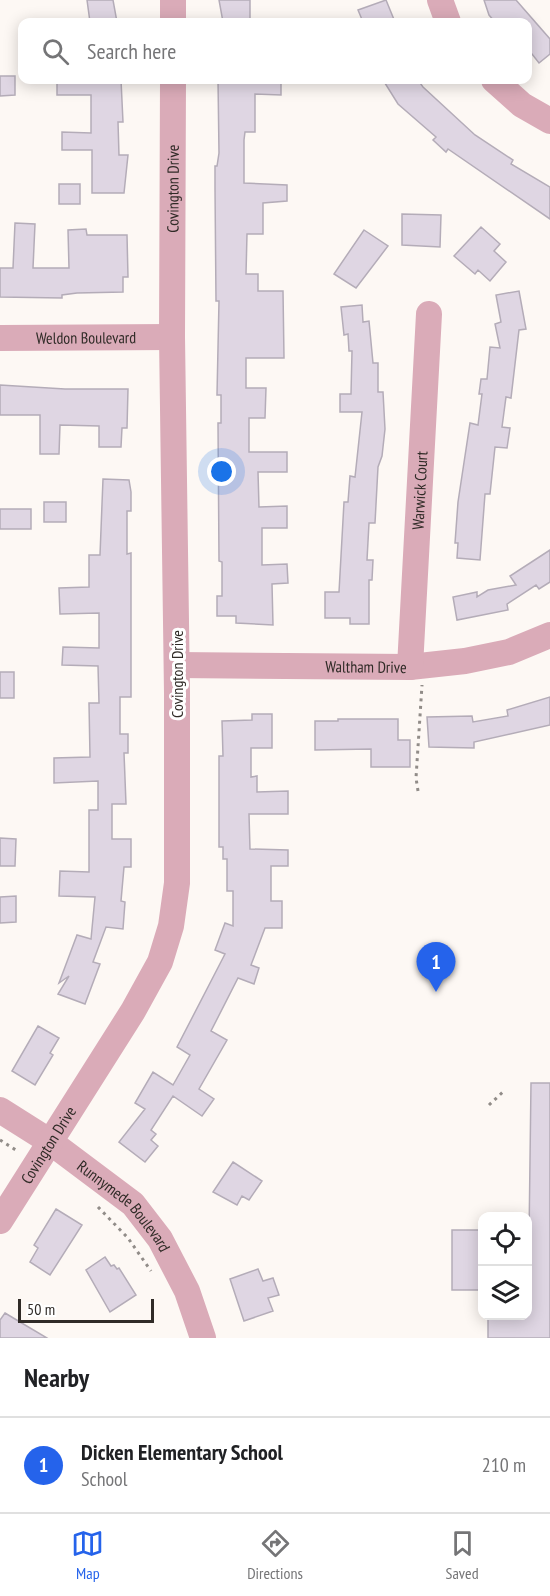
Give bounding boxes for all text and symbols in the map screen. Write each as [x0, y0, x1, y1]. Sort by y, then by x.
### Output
search box [18, 18, 532, 84]
icon: search [39, 35, 72, 68]
text: Search here [87, 37, 176, 65]
street label: Covington Drive [162, 145, 183, 233]
street label: Weldon Boulevard [36, 327, 136, 348]
street label: Warwick Court [407, 450, 432, 530]
your location [207, 457, 236, 486]
street label: Covington Drive [167, 630, 187, 718]
street label: Waltham Drive [325, 656, 407, 677]
pin: 1 [416, 942, 456, 992]
street label: Covington Drive [16, 1102, 80, 1188]
street label: Runnymede Boulevard [73, 1156, 175, 1255]
map controls [478, 1212, 532, 1320]
button: locate [478, 1212, 532, 1266]
button: layers [478, 1266, 532, 1320]
scale bar [18, 1296, 154, 1324]
text: 50 m [27, 1299, 55, 1319]
text: Nearby [24, 1361, 89, 1394]
text: Dicken Elementary School [81, 1438, 283, 1466]
text: 1 [39, 1452, 48, 1478]
text: 210 m [482, 1452, 526, 1478]
text: School [81, 1466, 127, 1492]
tab: Map [71, 1527, 104, 1583]
tab: Directions [247, 1527, 303, 1583]
tab: Saved [446, 1527, 479, 1583]

